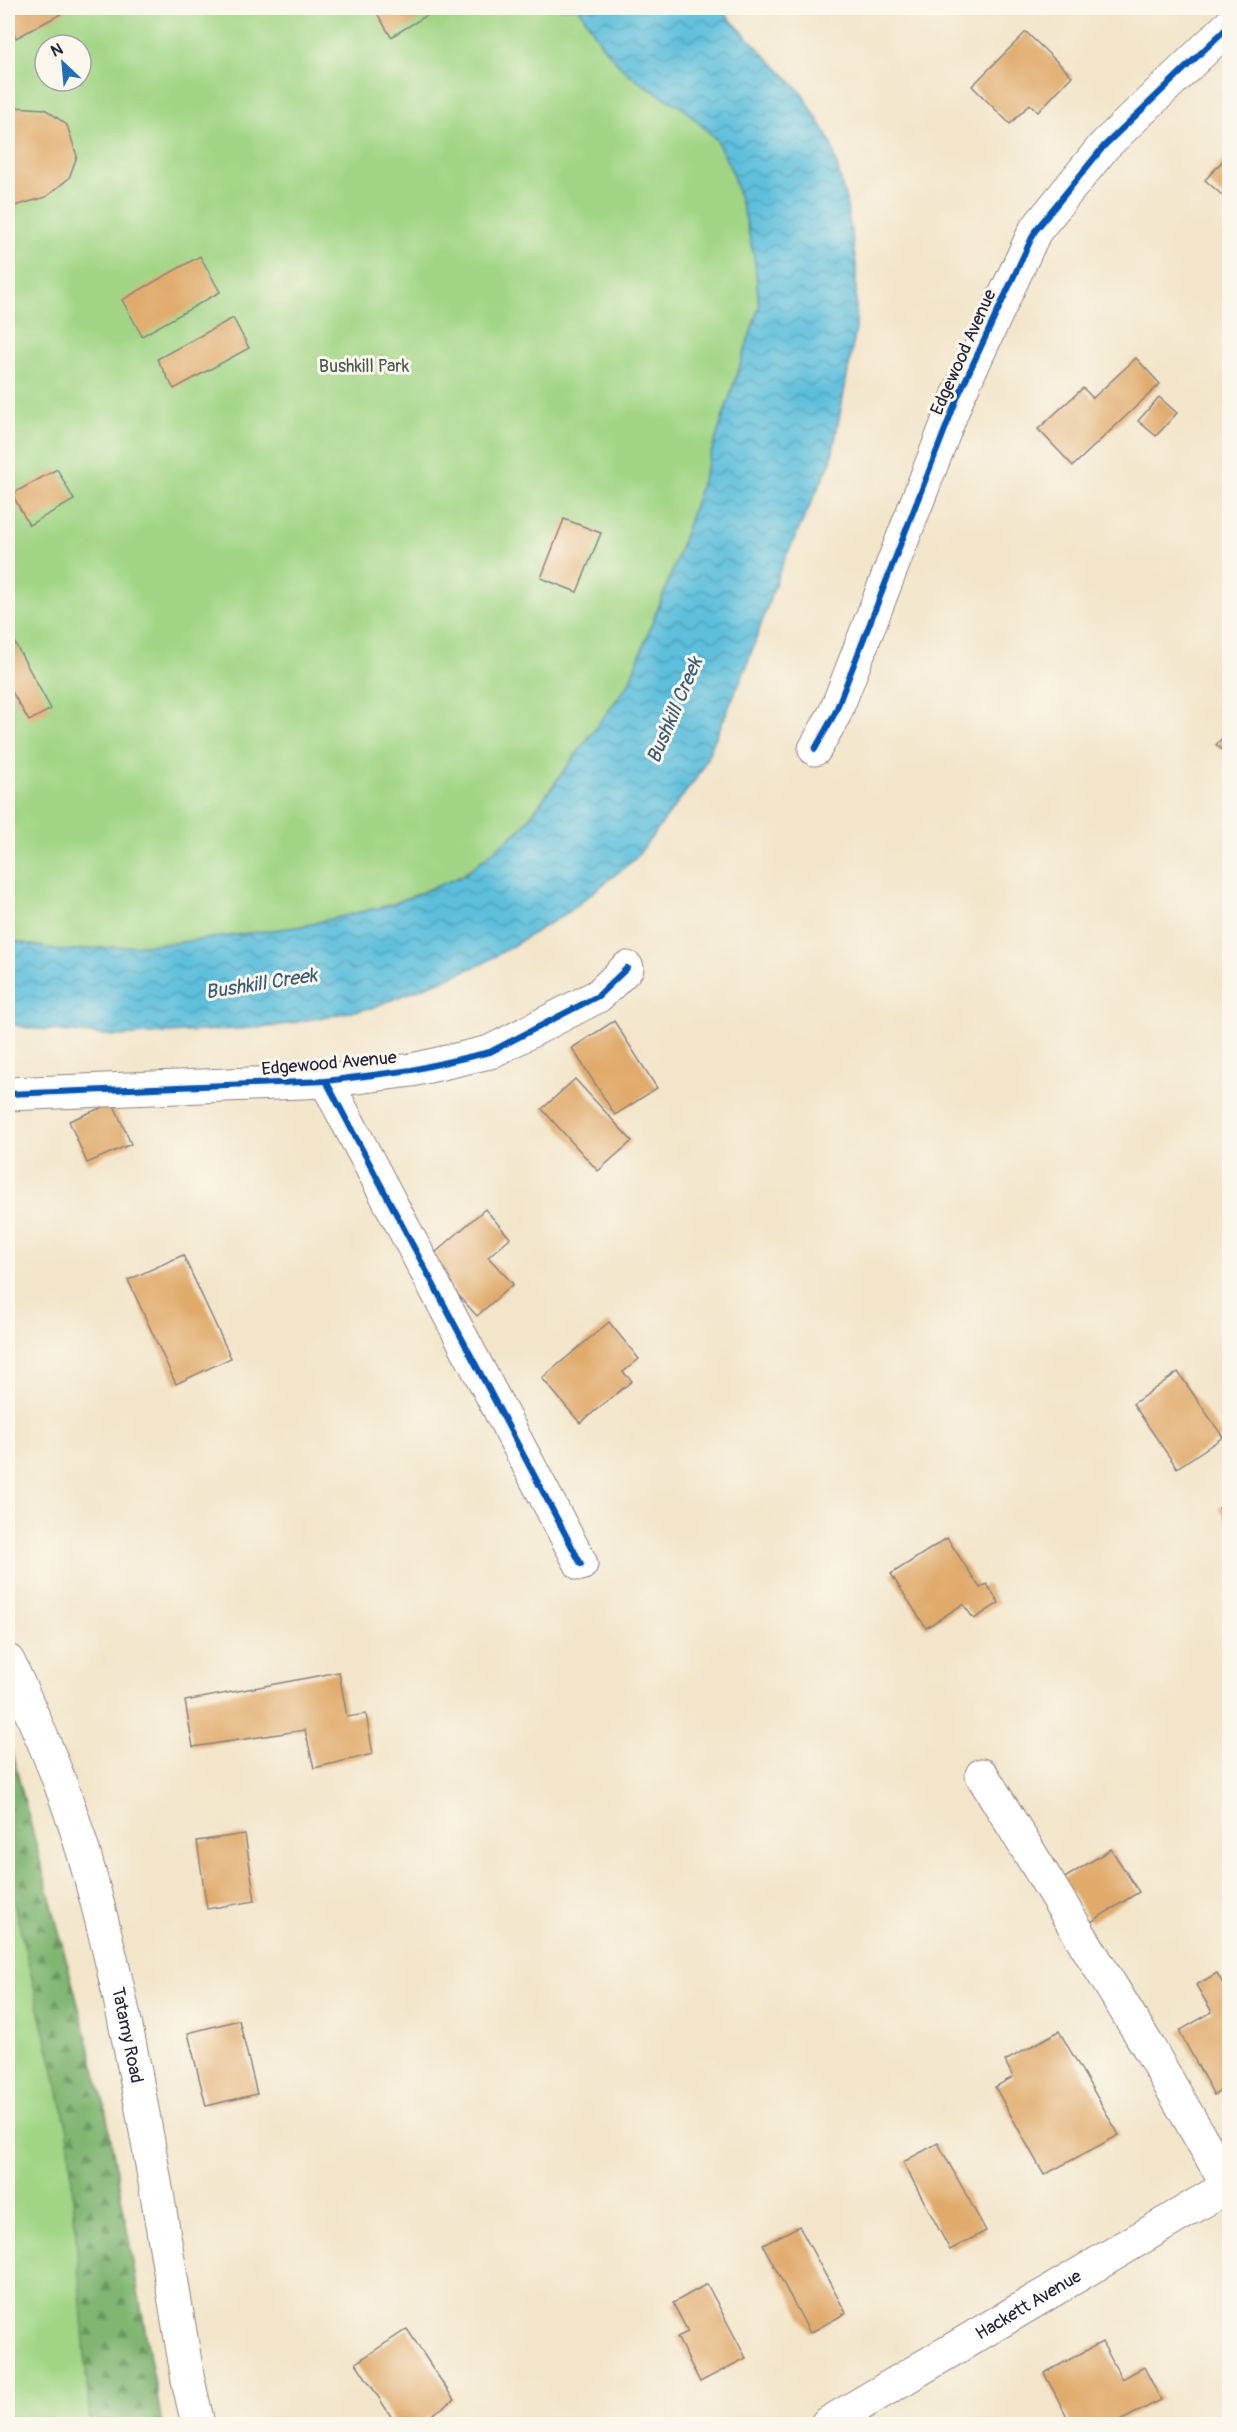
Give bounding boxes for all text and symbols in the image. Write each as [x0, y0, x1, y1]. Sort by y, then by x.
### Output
north arrow [33, 33, 93, 93]
text: N [48, 39, 66, 62]
street label: Edgewood Avenue [925, 286, 1002, 419]
park label: Bushkill Park [319, 355, 410, 378]
water label: Bushkill Creek [641, 652, 709, 767]
water label: Bushkill Creek [204, 962, 320, 1005]
street label: Edgewood Avenue [261, 1046, 398, 1081]
street label: Tatamy Road [106, 1985, 148, 2085]
street label: Hackett Avenue [971, 2265, 1086, 2345]

